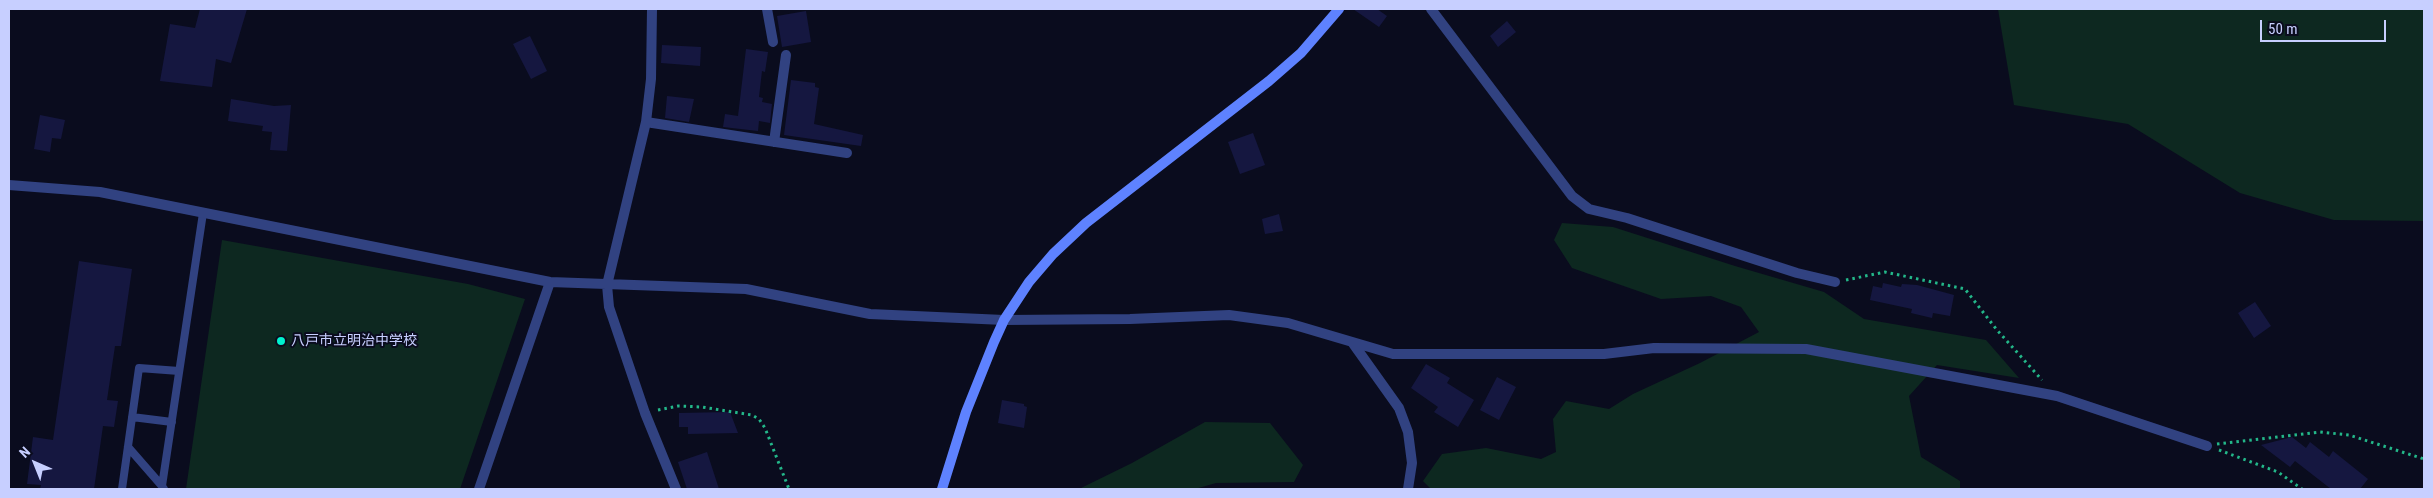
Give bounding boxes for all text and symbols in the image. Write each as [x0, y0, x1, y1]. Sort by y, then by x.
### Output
scale bar [2263, 10, 2389, 42]
text: 50 m [2268, 20, 2298, 38]
place label: 八戸市立明治中学校 [291, 333, 417, 349]
marker: 八戸市立明治中学校 [275, 335, 287, 347]
north arrow [10, 438, 60, 488]
text: N [16, 443, 33, 461]

